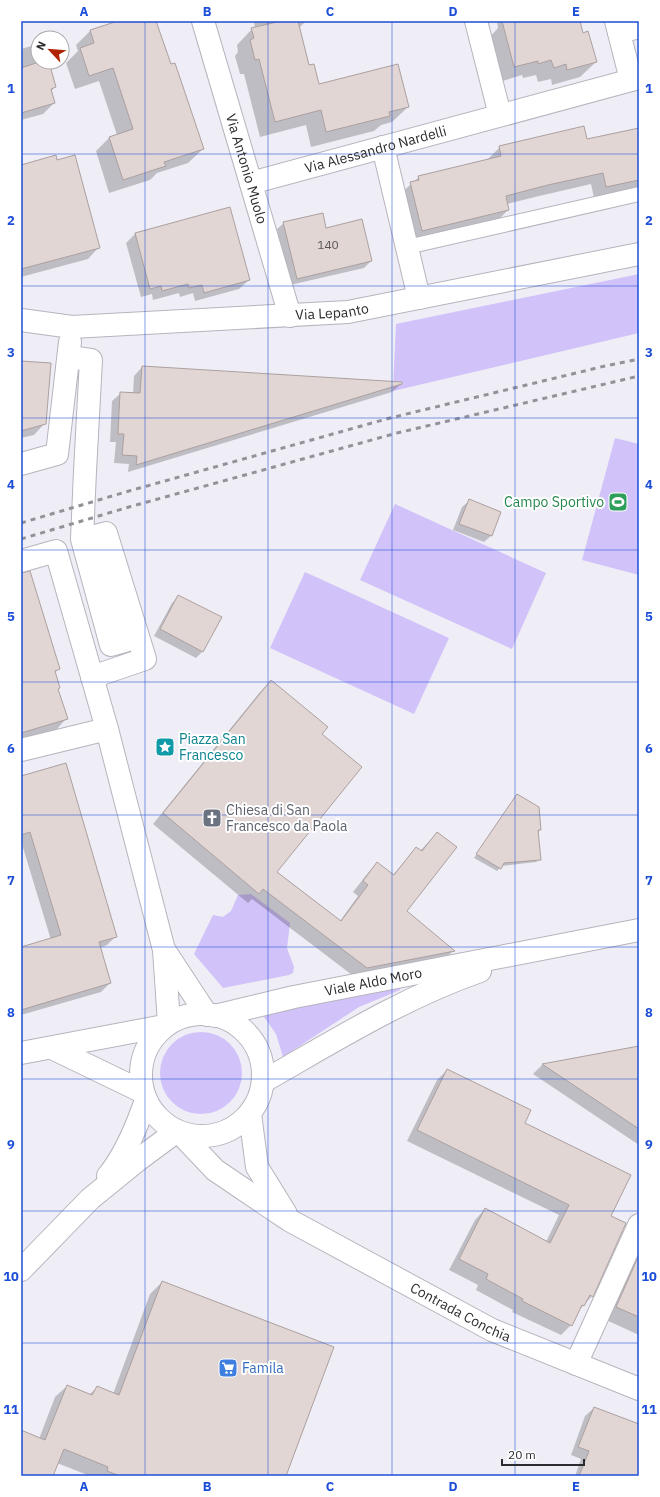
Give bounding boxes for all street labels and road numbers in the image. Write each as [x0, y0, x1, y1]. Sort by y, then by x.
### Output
street label: Via Antonio Muolo [222, 112, 271, 226]
street label: Via Alessandro Nardelli [303, 122, 448, 177]
street label: Via Lepanto [295, 299, 370, 324]
street label: Viale Aldo Moro [323, 963, 424, 1000]
street label: Contrada Conchia [407, 1278, 514, 1346]

